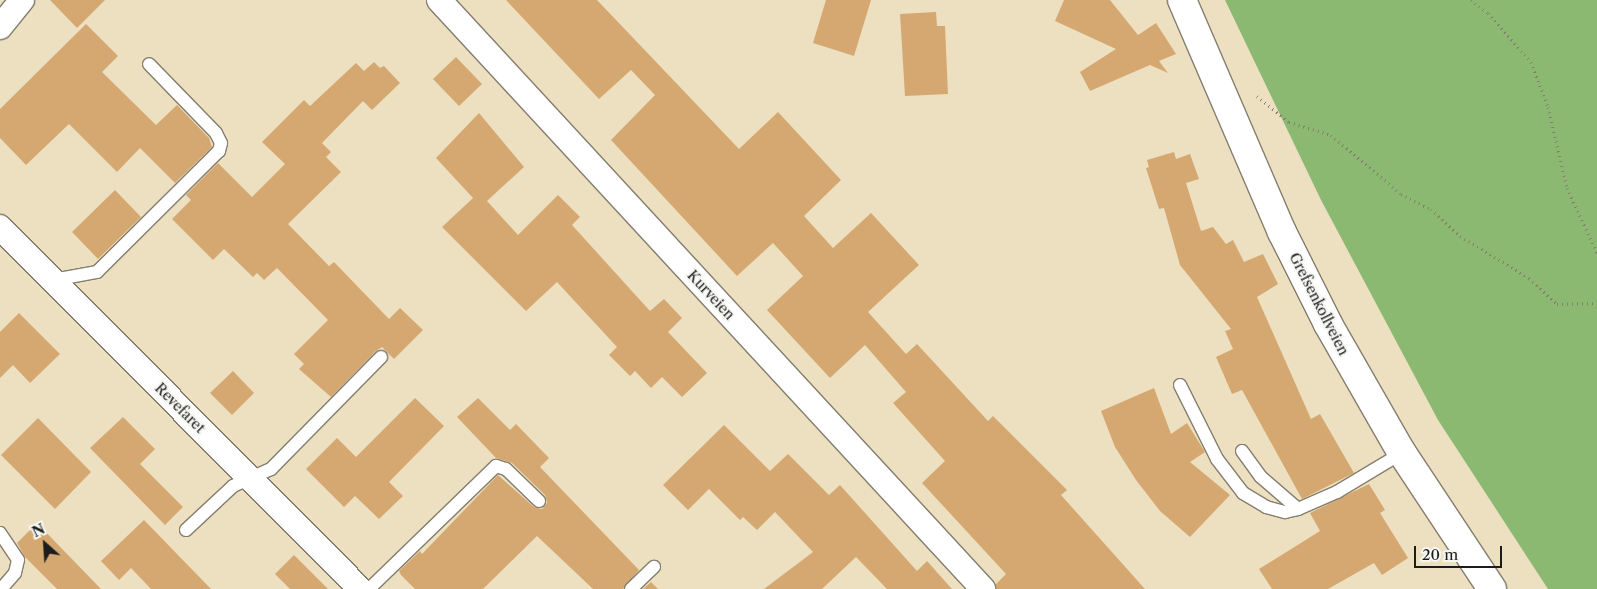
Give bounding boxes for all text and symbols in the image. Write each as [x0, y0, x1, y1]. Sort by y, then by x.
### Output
street label: Grefsenkollveien [1286, 250, 1352, 358]
street label: Kurveien [684, 267, 738, 323]
street label: Revefaret [152, 380, 208, 436]
north arrow [20, 519, 70, 569]
text: N [29, 520, 48, 541]
scale bar [1417, 536, 1504, 568]
text: 20 m [1422, 545, 1458, 564]

